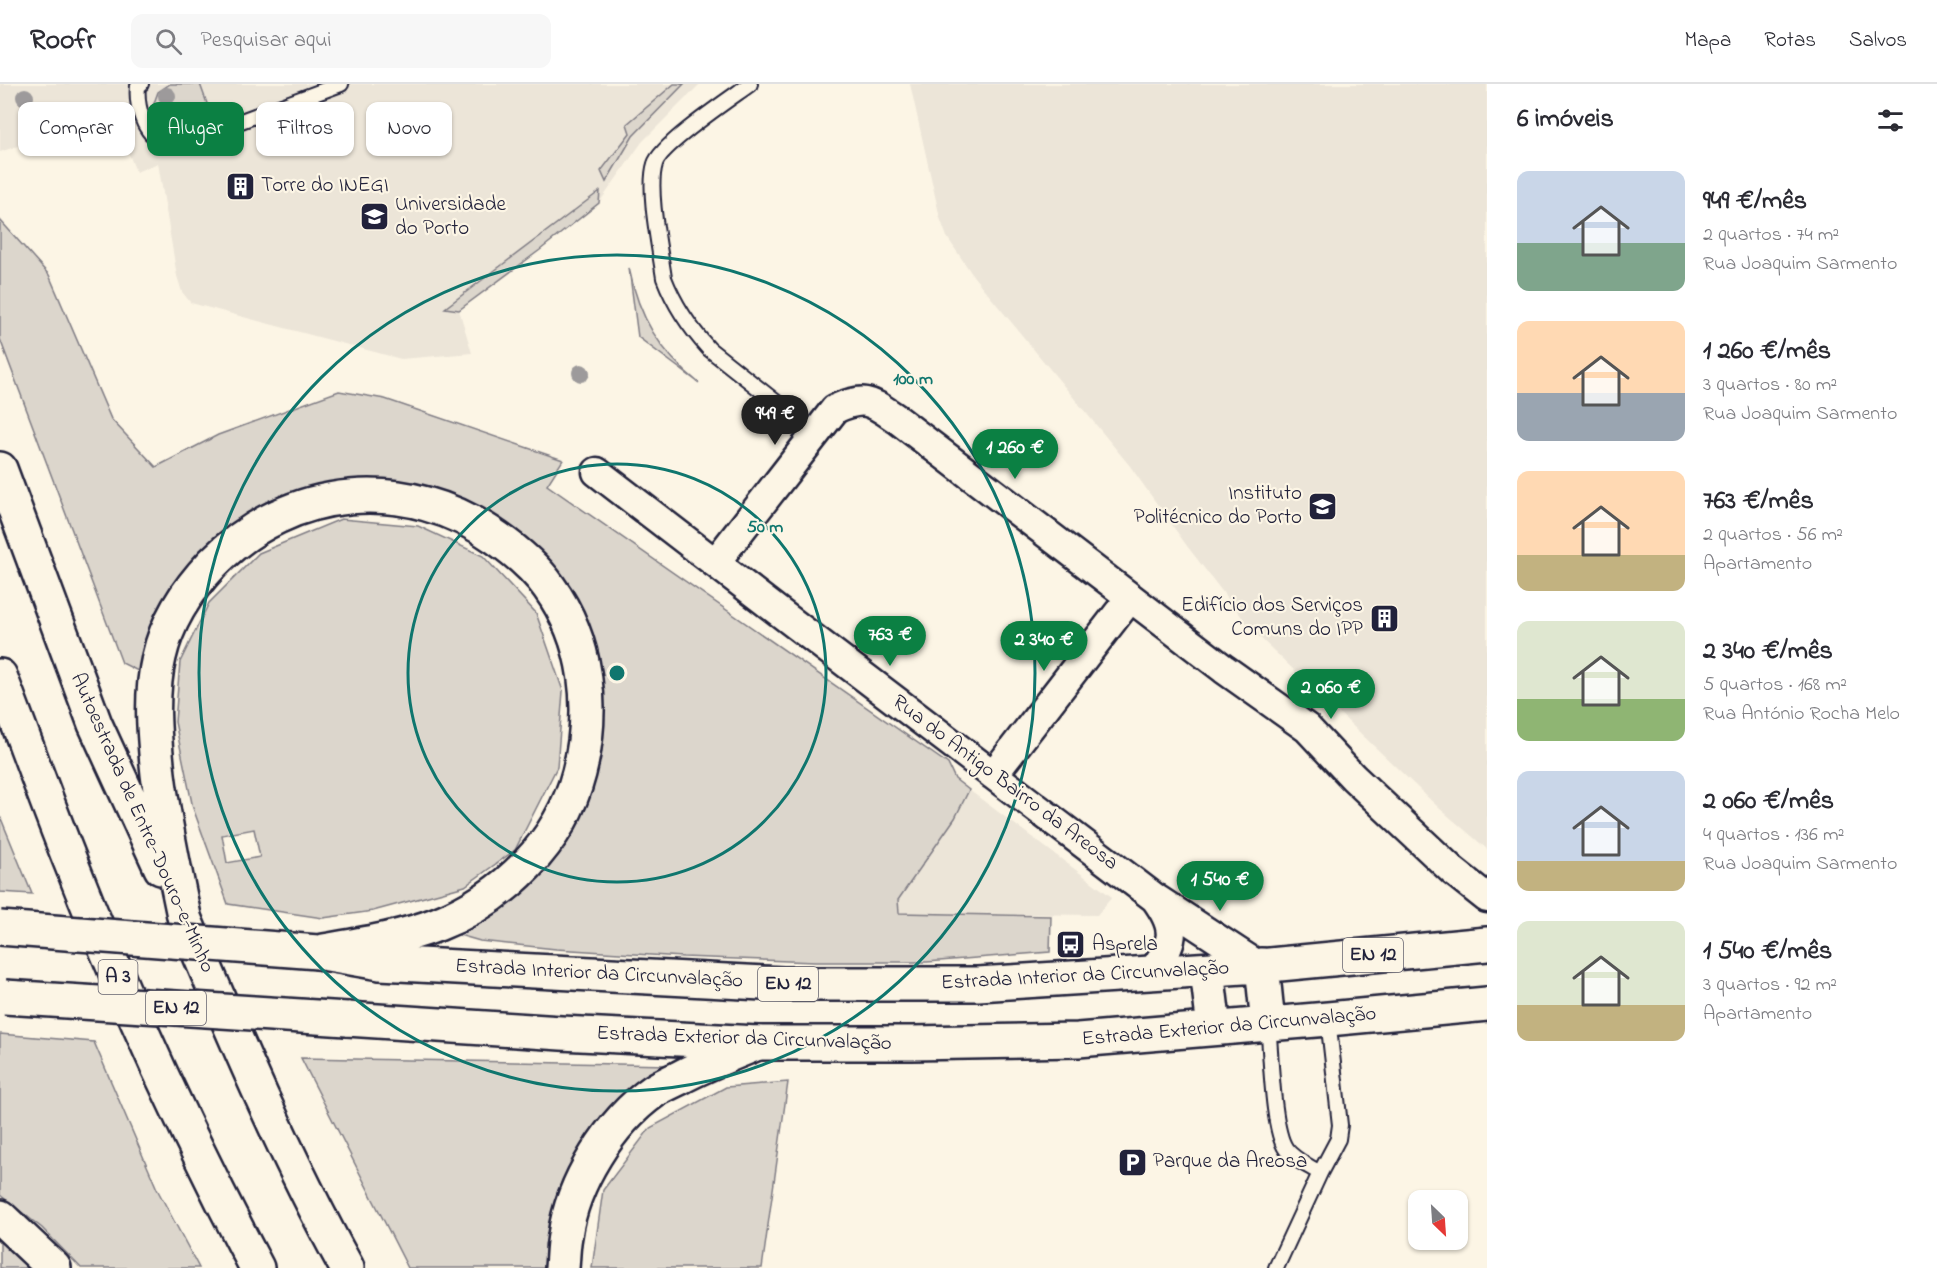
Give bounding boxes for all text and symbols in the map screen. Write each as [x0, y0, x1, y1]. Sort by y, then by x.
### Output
search box [131, 14, 551, 68]
text: Roofr [30, 21, 95, 62]
icon: search [152, 25, 185, 58]
text: Pesquisar aqui [200, 25, 331, 57]
text: Mapa [1684, 26, 1731, 56]
text: Rotas [1764, 26, 1816, 56]
text: Salvos [1849, 26, 1907, 56]
text: 6 imóveis [1517, 101, 1614, 139]
chip: Comprar [18, 102, 135, 156]
chip: Alugar [147, 102, 244, 156]
chip: Filtros [256, 102, 354, 156]
chip: Novo [366, 102, 452, 156]
icon: filters [1874, 104, 1907, 137]
building icon: Torre do INEGI [224, 170, 256, 202]
place label: Torre do INEGI [261, 171, 389, 201]
text: 949 €/mês [1703, 183, 1807, 221]
place label: Universidade do Porto [395, 190, 506, 244]
icon: home [1565, 195, 1637, 267]
school or university icon: Universidade do Porto [358, 201, 390, 233]
text: 2 quartos · 74 m² [1703, 221, 1839, 250]
text: Rua Joaquim Sarmento [1703, 250, 1897, 279]
text: 1 260 €/mês [1703, 333, 1831, 371]
icon: home [1565, 345, 1637, 417]
text: 100 m [893, 367, 933, 393]
text: 3 quartos · 80 m² [1703, 371, 1837, 400]
pin: 949 € [733, 395, 817, 446]
text: 949 € [755, 400, 795, 429]
text: Rua Joaquim Sarmento [1703, 400, 1897, 429]
pin: 1 260 € [960, 429, 1070, 480]
text: 1 260 € [986, 434, 1044, 463]
place label: Instituto Politécnico do Porto [1134, 479, 1302, 533]
text: 763 €/mês [1703, 483, 1814, 521]
school or university icon: Instituto Politécnico do Porto [1307, 490, 1339, 522]
icon: home [1565, 495, 1637, 567]
text: 50 m [747, 515, 783, 541]
text: 2 quartos · 56 m² [1703, 521, 1843, 550]
text: Apartamento [1703, 550, 1812, 579]
place label: Edifício dos Serviços Comuns do IPP [1181, 591, 1363, 645]
building icon: Edifício dos Serviços Comuns do IPP [1368, 602, 1400, 634]
pin: 763 € [848, 616, 932, 667]
text: 763 € [868, 621, 912, 650]
pin: 2 340 € [989, 621, 1099, 672]
text: 2 340 € [1014, 626, 1074, 655]
text: 2 340 €/mês [1703, 633, 1833, 671]
icon: home [1565, 645, 1637, 717]
centre of rings [607, 663, 627, 683]
street label: Autoestrada de Entre-Douro-e-Minho [62, 668, 222, 978]
pin: 2 060 € [1276, 669, 1386, 720]
text: 5 quartos · 168 m² [1703, 671, 1847, 700]
text: 2 060 € [1301, 674, 1361, 703]
street label: Rua do Antigo Bairro da Areosa [884, 688, 1124, 880]
text: Rua António Rocha Melo [1703, 700, 1900, 729]
text: 2 060 €/mês [1703, 783, 1834, 821]
icon: home [1565, 795, 1637, 867]
text: 4 quartos · 136 m² [1703, 821, 1844, 850]
text: Rua Joaquim Sarmento [1703, 850, 1897, 879]
pin: 1 540 € [1165, 861, 1275, 912]
text: 1 540 € [1191, 866, 1249, 895]
bus stop icon: Asprela [1055, 929, 1087, 961]
place label: Asprela [1092, 930, 1158, 960]
text: 1 540 €/mês [1703, 933, 1832, 971]
road number: EN 12 [1343, 938, 1403, 972]
icon: home [1565, 945, 1637, 1017]
street label: Estrada Interior da Circunvalação [454, 951, 744, 997]
street label: Estrada Interior da Circunvalação [940, 953, 1230, 999]
road number: A 3 [98, 960, 138, 994]
road number: EN 12 [758, 967, 818, 1001]
text: 3 quartos · 92 m² [1703, 971, 1837, 1000]
road number: EN 12 [146, 991, 206, 1025]
street label: Estrada Exterior da Circunvalação [1081, 999, 1377, 1055]
text: Apartamento [1703, 1000, 1812, 1029]
street label: Estrada Exterior da Circunvalação [596, 1019, 892, 1059]
parking icon: Parque da Areosa [1116, 1146, 1148, 1178]
place label: Parque da Areosa [1153, 1147, 1307, 1177]
north arrow [1408, 1190, 1468, 1250]
map controls [1408, 1190, 1468, 1250]

